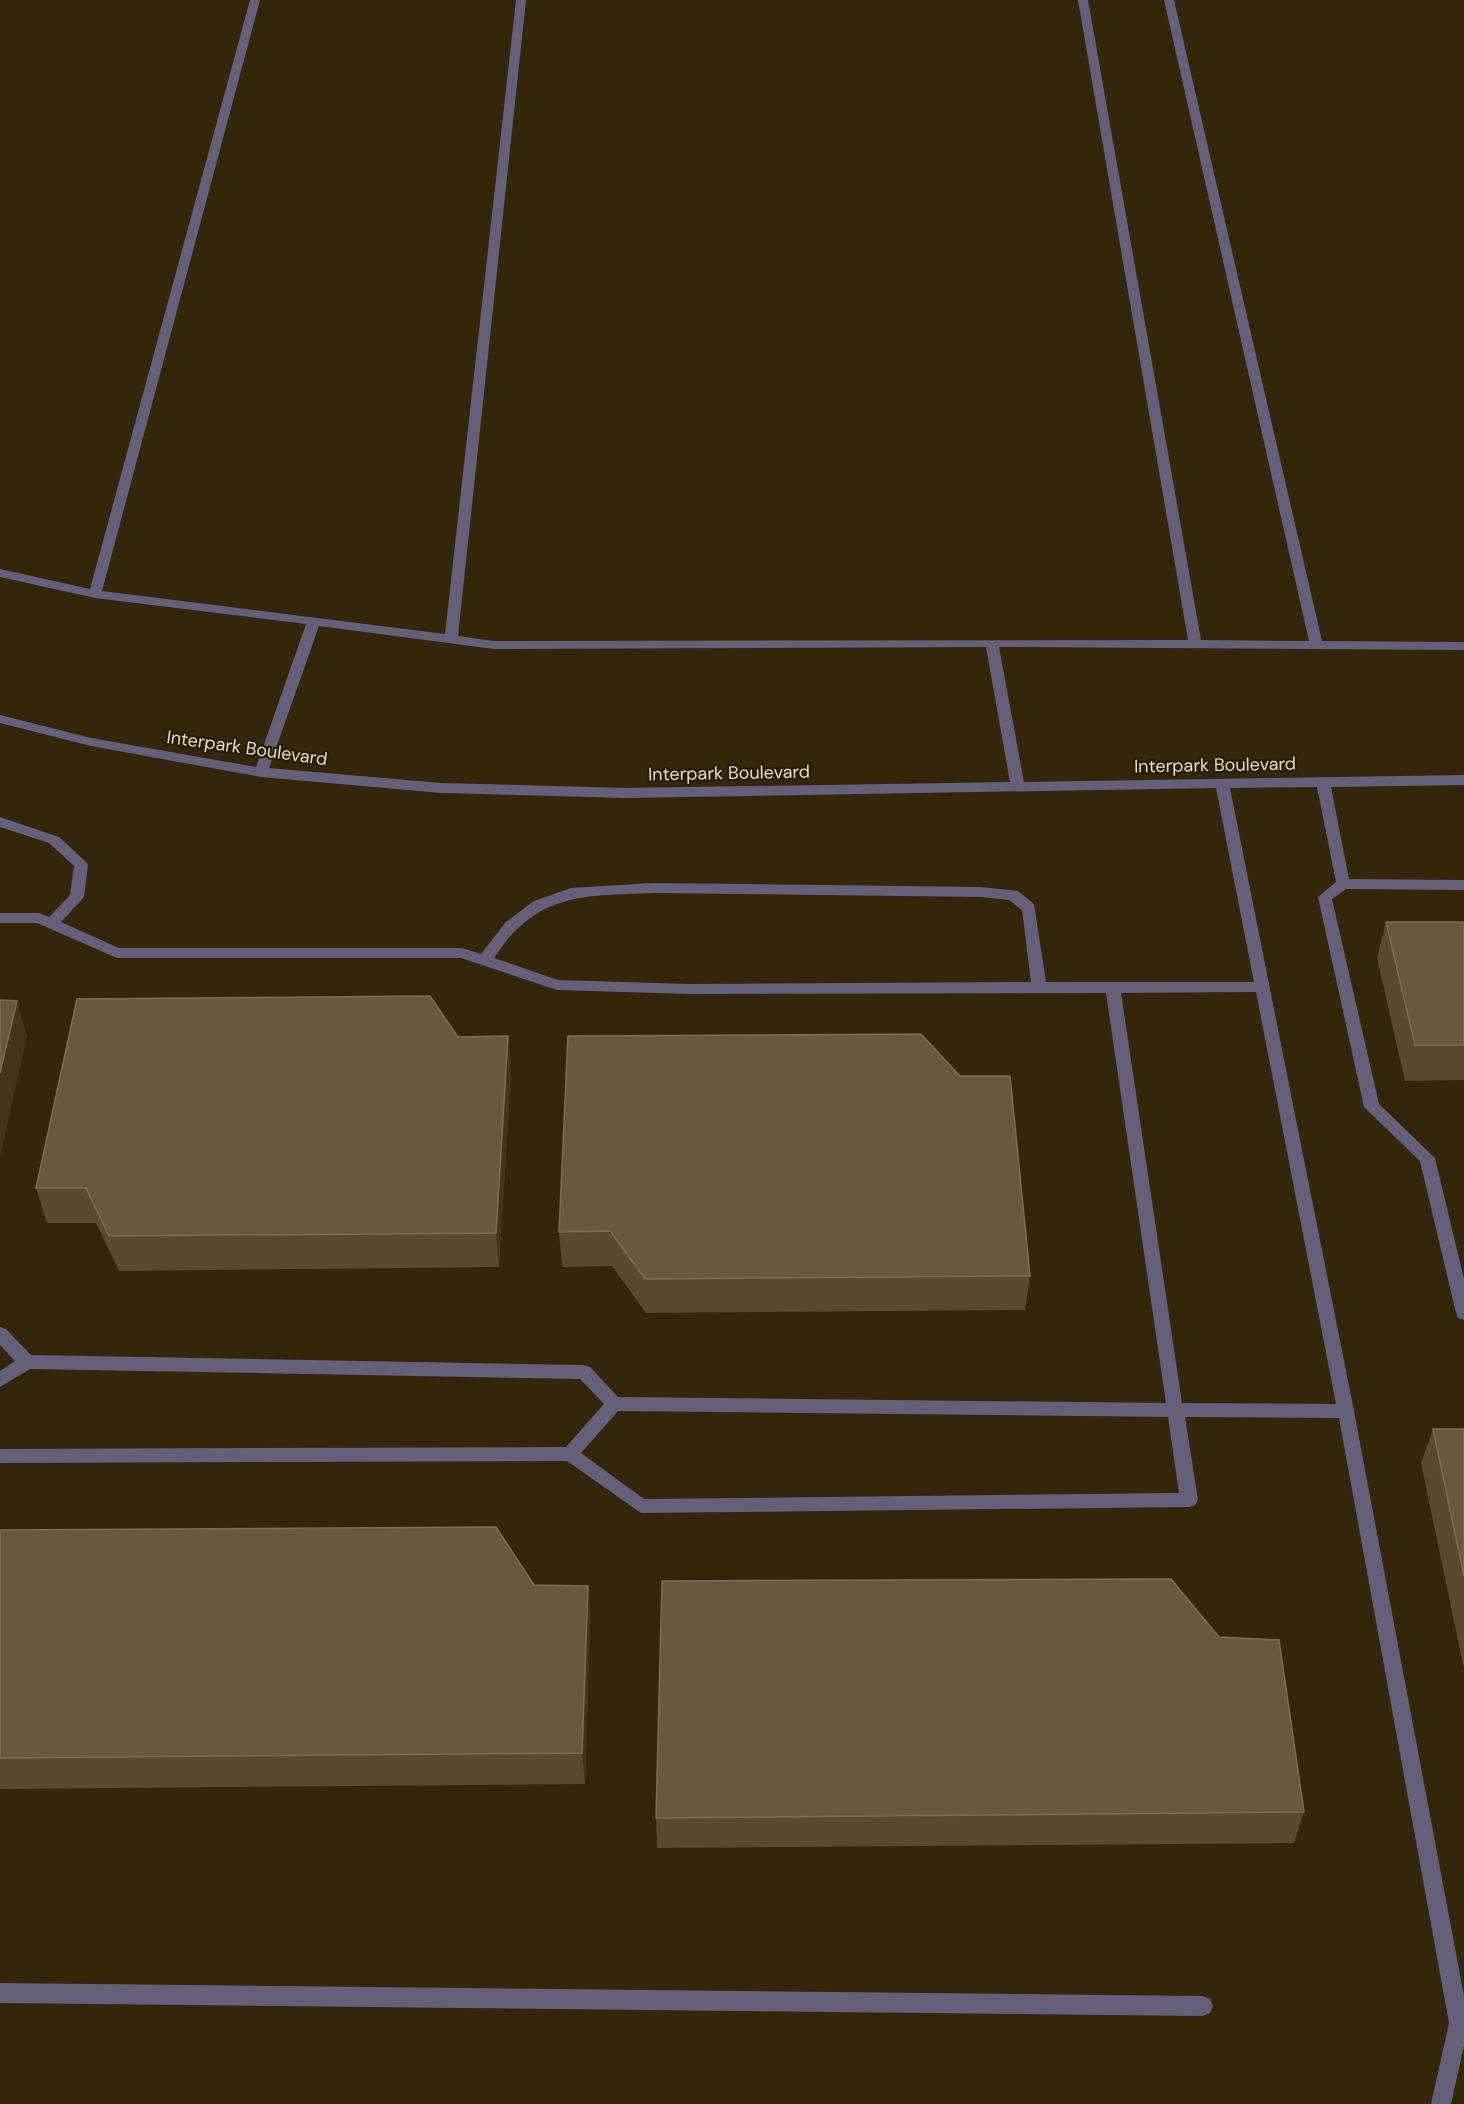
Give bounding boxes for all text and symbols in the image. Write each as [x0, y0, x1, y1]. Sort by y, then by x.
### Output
street label: Interpark Boulevard [165, 725, 329, 771]
street label: Interpark Boulevard [1134, 752, 1296, 778]
street label: Interpark Boulevard [648, 760, 810, 786]

